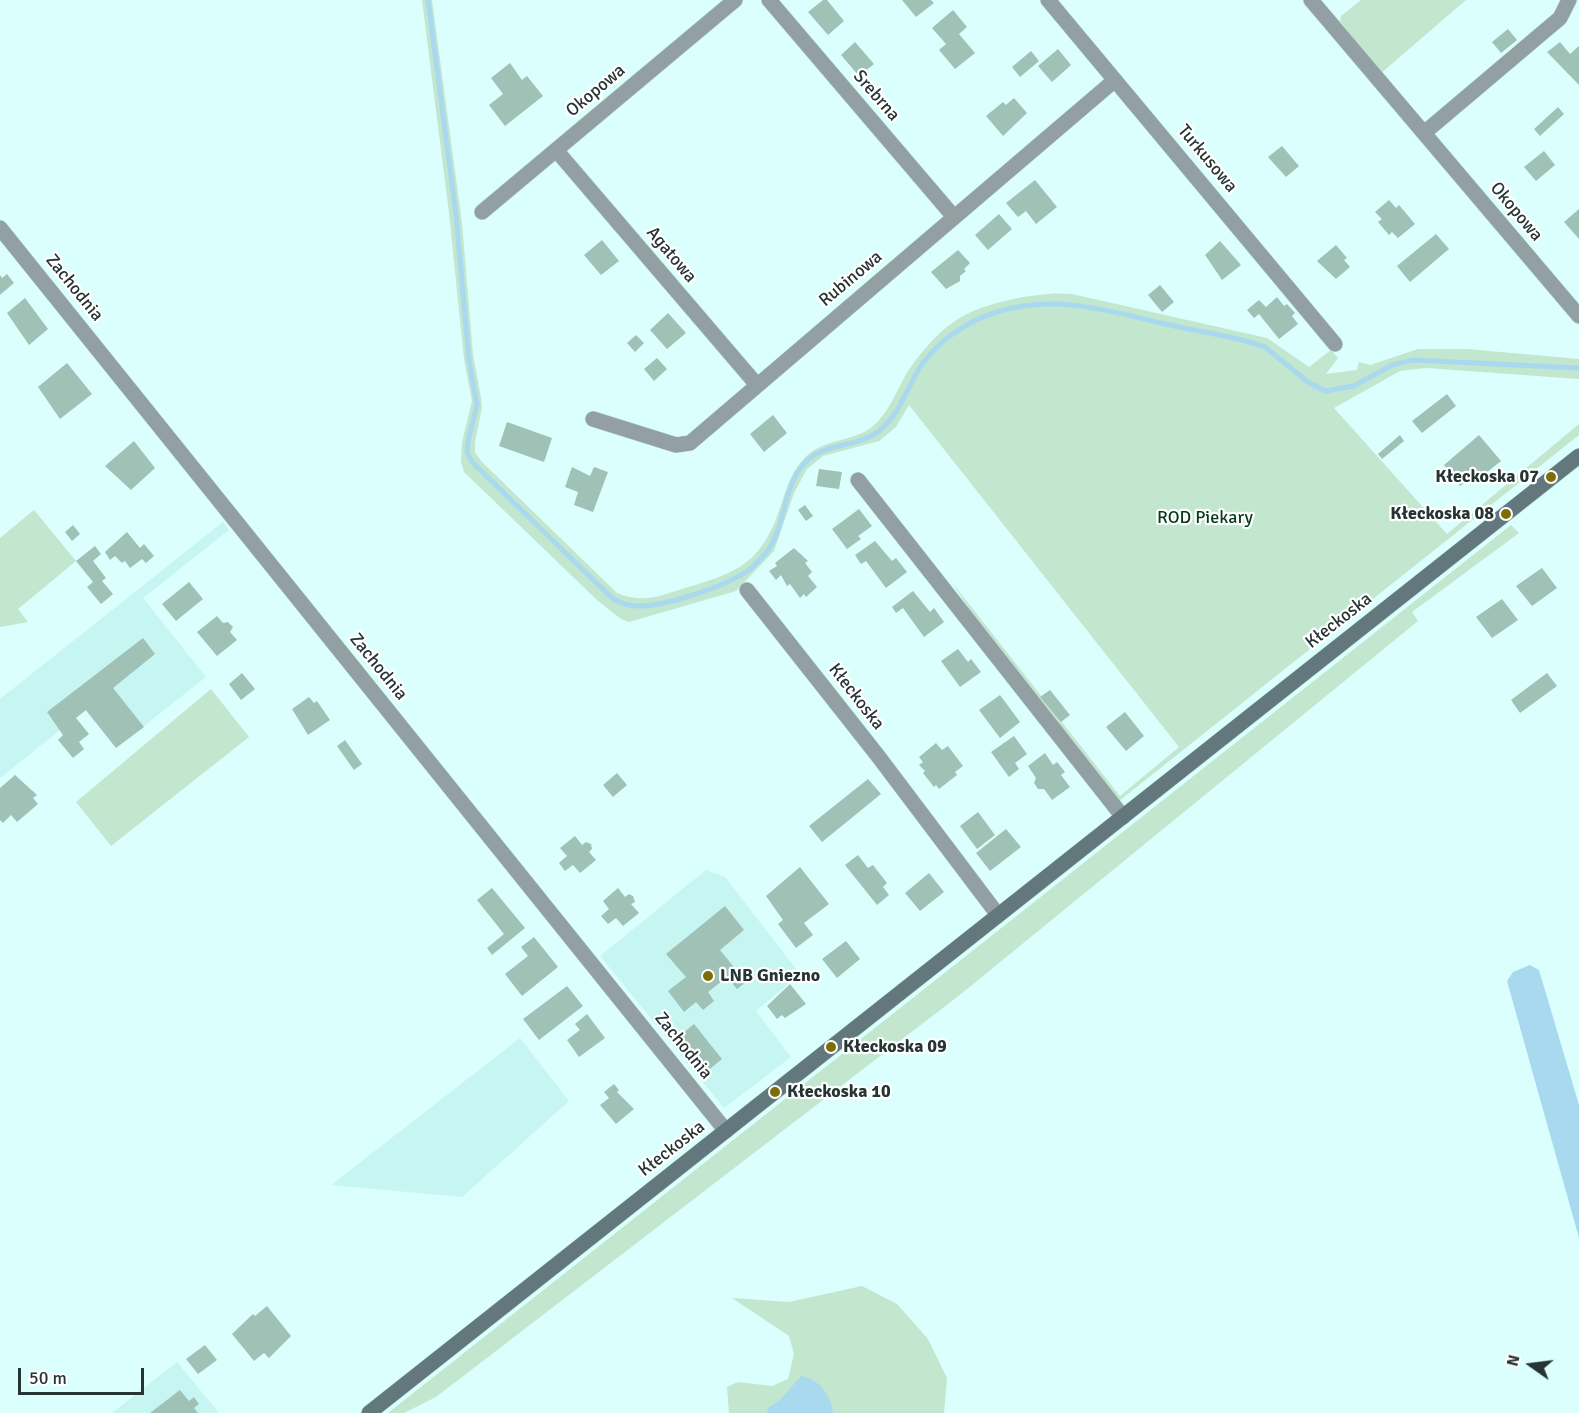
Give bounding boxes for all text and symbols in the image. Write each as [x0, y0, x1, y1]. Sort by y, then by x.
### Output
street label: Okopowa [562, 60, 630, 122]
street label: Srebrna [848, 66, 904, 126]
street label: Turkusowa [1173, 121, 1241, 197]
street label: Okopowa [1485, 178, 1547, 246]
street label: Agatowa [641, 223, 701, 287]
street label: Rubinowa [815, 246, 887, 312]
street label: Zachodnia [40, 250, 108, 326]
place label: Kłeckoska 07 [1435, 466, 1539, 488]
marker: Kłeckoska 07 [1544, 470, 1558, 484]
place label: Kłeckoska 08 [1390, 503, 1494, 525]
park label: ROD Piekary [1157, 507, 1253, 529]
marker: Kłeckoska 08 [1499, 507, 1513, 521]
street label: Kłeckoska [1302, 588, 1376, 654]
street label: Zachodnia [344, 629, 412, 705]
street label: Kłeckoska [823, 660, 889, 734]
place label: LNB Gniezno [720, 965, 820, 987]
marker: LNB Gniezno [701, 969, 715, 983]
street label: Zachodnia [649, 1008, 717, 1084]
place label: Kłeckoska 09 [843, 1036, 947, 1058]
marker: Kłeckoska 09 [824, 1040, 838, 1054]
place label: Kłeckoska 10 [787, 1081, 891, 1103]
marker: Kłeckoska 10 [768, 1085, 782, 1099]
street label: Kłeckoska [635, 1116, 709, 1182]
north arrow [1501, 1335, 1561, 1395]
text: N [1502, 1353, 1525, 1368]
scale bar [21, 1356, 147, 1394]
text: 50 m [29, 1367, 67, 1389]

